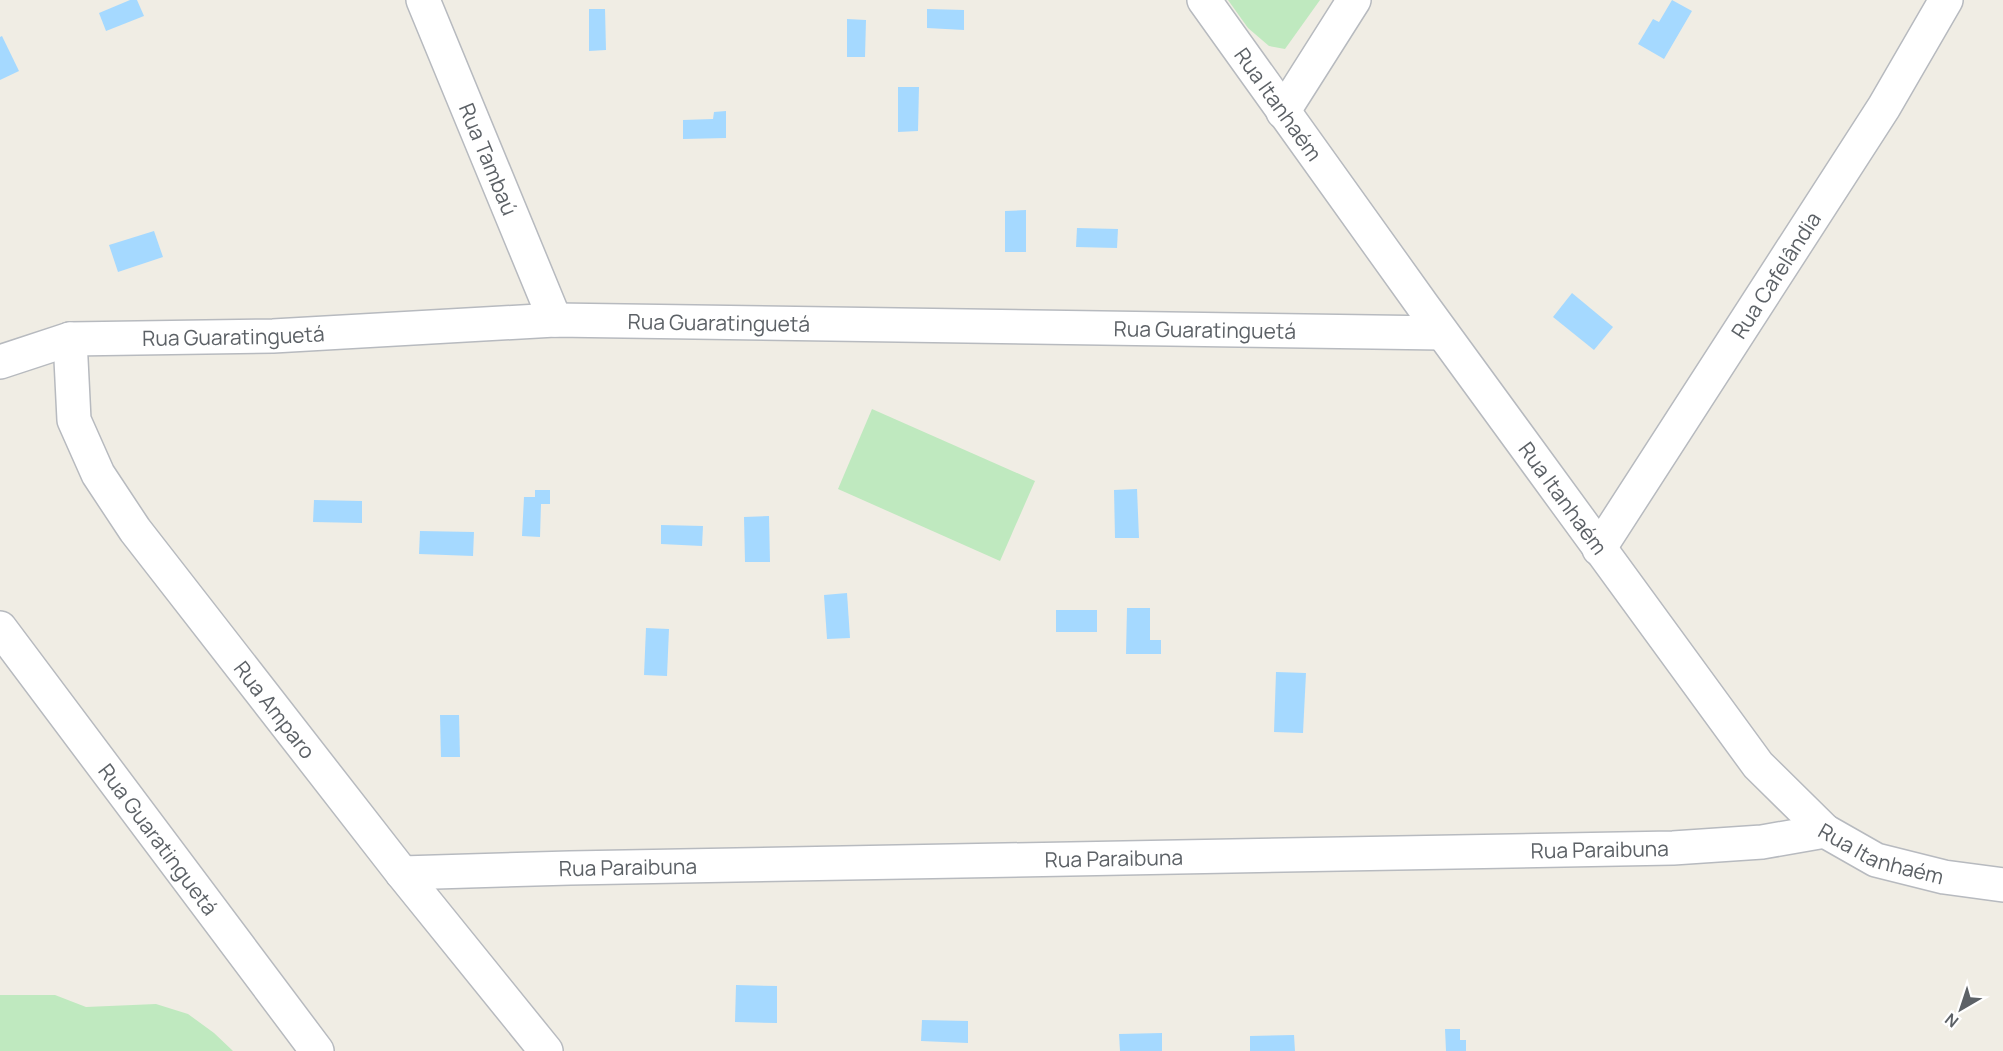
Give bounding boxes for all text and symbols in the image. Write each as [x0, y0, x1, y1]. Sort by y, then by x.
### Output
street label: Rua Itanhaém [1228, 42, 1329, 166]
street label: Rua Tambaú [453, 99, 524, 219]
street label: Rua Cafelândia [1724, 206, 1827, 344]
street label: Rua Guaratinguetá [627, 307, 810, 338]
street label: Rua Guaratinguetá [1113, 314, 1296, 345]
street label: Rua Guaratinguetá [142, 319, 325, 352]
street label: Rua Itanhaém [1513, 436, 1614, 560]
street label: Rua Amparo [228, 655, 322, 764]
street label: Rua Guaratinguetá [92, 758, 224, 921]
street label: Rua Itanhaém [1814, 816, 1947, 890]
street label: Rua Paraibuna [1530, 834, 1669, 865]
street label: Rua Paraibuna [1044, 843, 1183, 873]
street label: Rua Paraibuna [558, 852, 697, 882]
north arrow [1931, 979, 1991, 1039]
text: N [1940, 1008, 1963, 1033]

